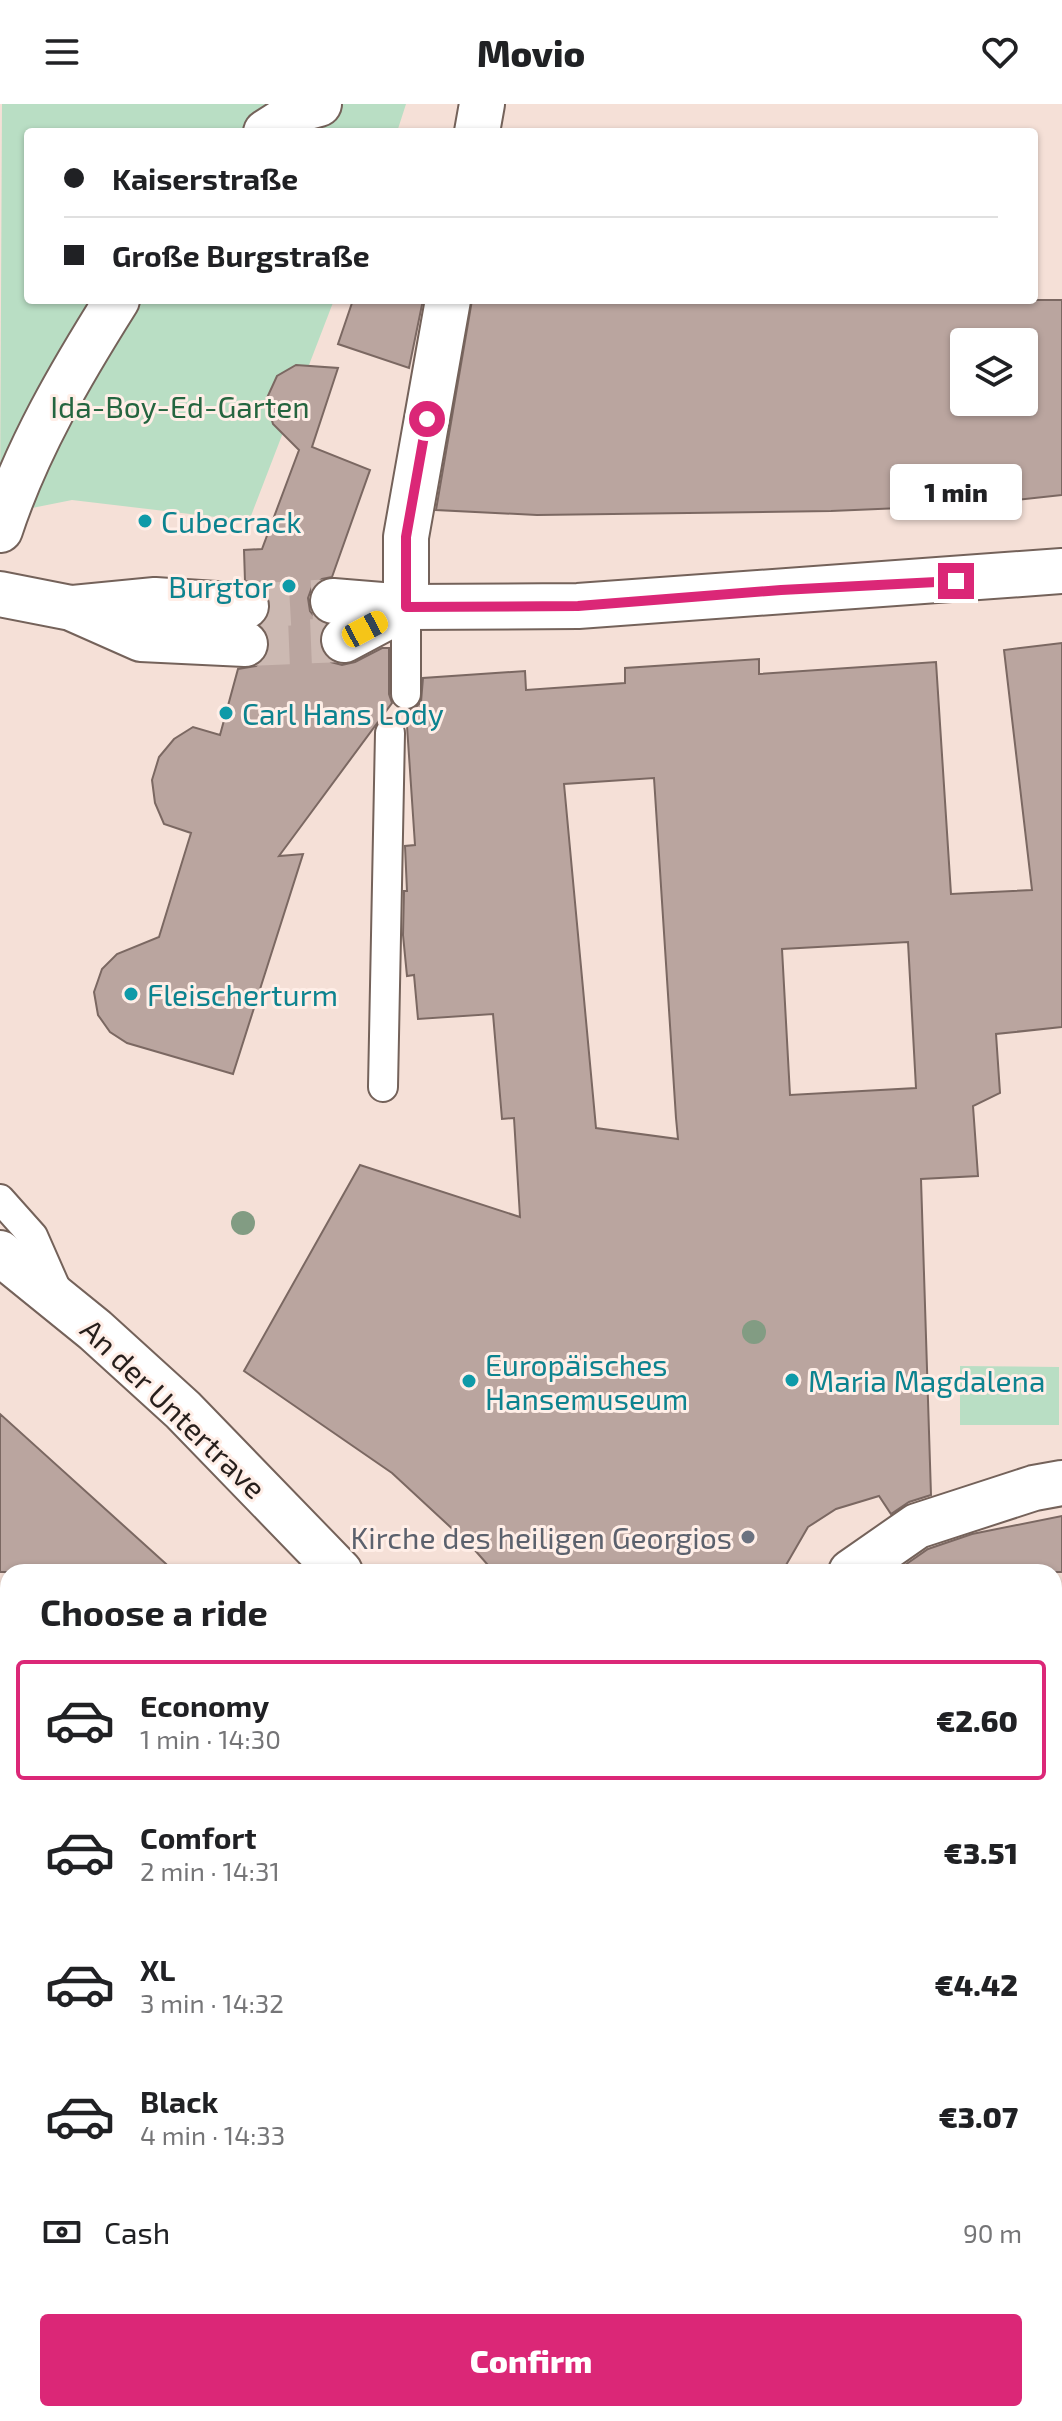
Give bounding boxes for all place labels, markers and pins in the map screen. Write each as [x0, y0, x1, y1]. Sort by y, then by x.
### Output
place label: Cubecrack [161, 503, 302, 539]
marker: Cubecrack [136, 512, 154, 530]
place label: Burgtor [168, 568, 273, 604]
marker: Burgtor [280, 577, 298, 595]
place label: Carl Hans Lody [242, 695, 444, 731]
marker: Carl Hans Lody [217, 704, 235, 722]
place label: Fleischerturm [147, 976, 338, 1012]
marker: Fleischerturm [122, 985, 140, 1003]
place label: Europäisches Hansemuseum [485, 1346, 688, 1416]
place label: Maria Magdalena [808, 1362, 1045, 1398]
marker: Maria Magdalena [783, 1371, 801, 1389]
marker: Europäisches Hansemuseum [460, 1372, 478, 1390]
place label: Kirche des heiligen Georgios [351, 1519, 732, 1555]
marker: Kirche des heiligen Georgios [739, 1528, 757, 1546]

